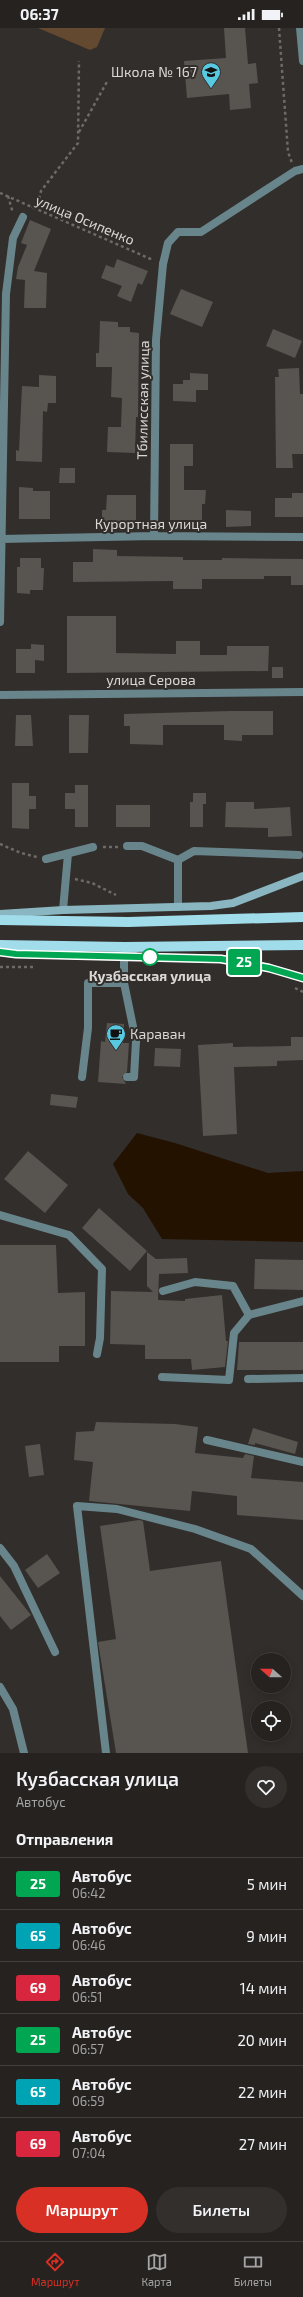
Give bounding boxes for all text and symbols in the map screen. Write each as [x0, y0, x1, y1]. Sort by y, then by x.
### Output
text: 06:37 [20, 5, 59, 23]
school or university icon: Школа № 167 [200, 61, 222, 89]
place label: Школа № 167 [111, 63, 197, 80]
street label: улица Осипенко [33, 191, 137, 248]
street label: Тбилисская улица [133, 340, 152, 460]
street label: Курортная улица [95, 515, 207, 532]
street label: улица Серова [106, 671, 196, 688]
marker: Кузбасская улица [141, 948, 159, 966]
line badge: 25 [226, 949, 262, 975]
text: 25 [236, 953, 252, 970]
place label: Кузбасская улица [89, 967, 211, 984]
cafe icon: Караван [105, 1023, 127, 1051]
place label: Караван [130, 1025, 186, 1042]
north arrow [251, 1653, 291, 1693]
map controls [251, 1653, 291, 1741]
button: locate [251, 1701, 291, 1741]
button: heart [245, 1766, 287, 1808]
text: Кузбасская улица [16, 1767, 179, 1790]
text: Автобус [16, 1794, 66, 1810]
text: Отправления [16, 1830, 113, 1848]
text: Автобус [72, 1867, 132, 1885]
text: 25 [30, 1875, 46, 1892]
text: 5 мин [247, 1875, 287, 1893]
text: 06:42 [72, 1885, 106, 1901]
text: Автобус [72, 1919, 132, 1937]
text: 65 [30, 1927, 46, 1944]
text: 9 мин [246, 1927, 287, 1945]
text: 06:46 [72, 1937, 106, 1953]
text: Автобус [72, 1971, 132, 1989]
text: 69 [30, 1979, 46, 1996]
text: 14 мин [240, 1979, 287, 1997]
text: 06:51 [72, 1989, 103, 2005]
text: Автобус [72, 2023, 132, 2041]
text: 25 [30, 2031, 46, 2048]
text: 20 мин [237, 2031, 287, 2049]
text: 06:57 [72, 2041, 104, 2057]
text: Автобус [72, 2075, 132, 2093]
text: 65 [30, 2083, 46, 2100]
text: 22 мин [238, 2083, 287, 2101]
text: 06:59 [72, 2093, 105, 2109]
text: Автобус [72, 2127, 132, 2145]
text: 69 [30, 2135, 46, 2152]
text: 27 мин [239, 2135, 287, 2153]
text: 07:04 [72, 2145, 105, 2161]
button: Маршрут [16, 2187, 148, 2233]
button: Билеты [156, 2187, 287, 2233]
tab: Маршрут [31, 2251, 80, 2288]
tab: Карта [141, 2251, 172, 2288]
tab: Билеты [234, 2251, 272, 2288]

